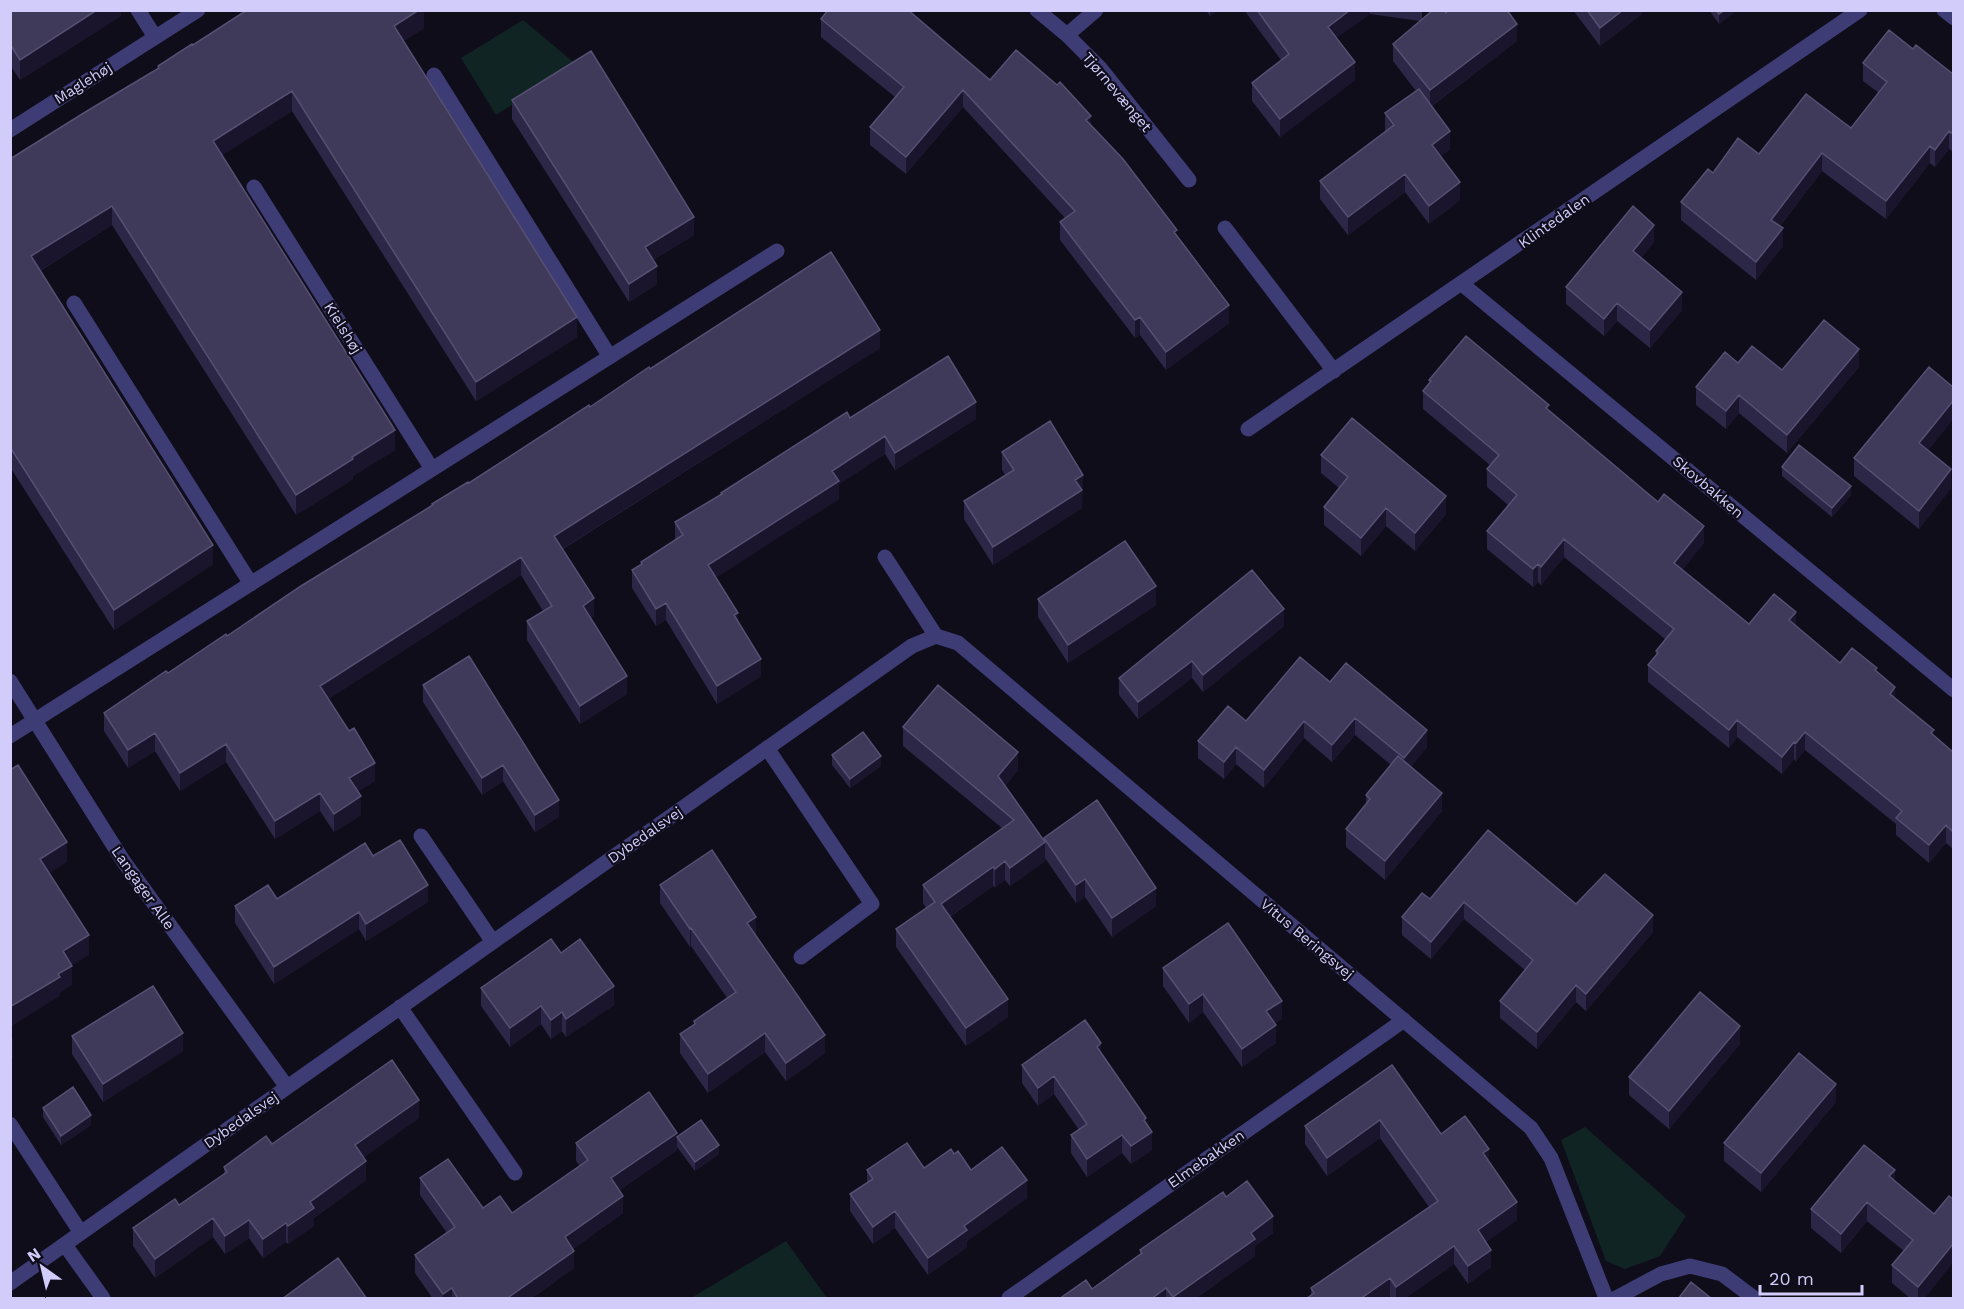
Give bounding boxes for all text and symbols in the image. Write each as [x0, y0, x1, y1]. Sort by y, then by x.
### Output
street label: Tjørnevænget [1078, 48, 1156, 136]
street label: Maglehøj [51, 58, 115, 108]
street label: Klintedalen [1515, 190, 1593, 252]
street label: Kielshøj [320, 299, 366, 357]
street label: Skovbakken [1669, 452, 1747, 522]
street label: Dybedalsvej [604, 803, 686, 867]
street label: Langager Alle [108, 843, 178, 933]
street label: Vitus Beringsvej [1257, 895, 1357, 983]
street label: Dybedalsvej [200, 1088, 282, 1152]
street label: Elmebakken [1164, 1126, 1248, 1192]
north arrow [12, 1237, 72, 1297]
text: N [24, 1244, 44, 1266]
scale bar [1760, 1258, 1862, 1296]
text: 20 m [1769, 1268, 1814, 1289]

